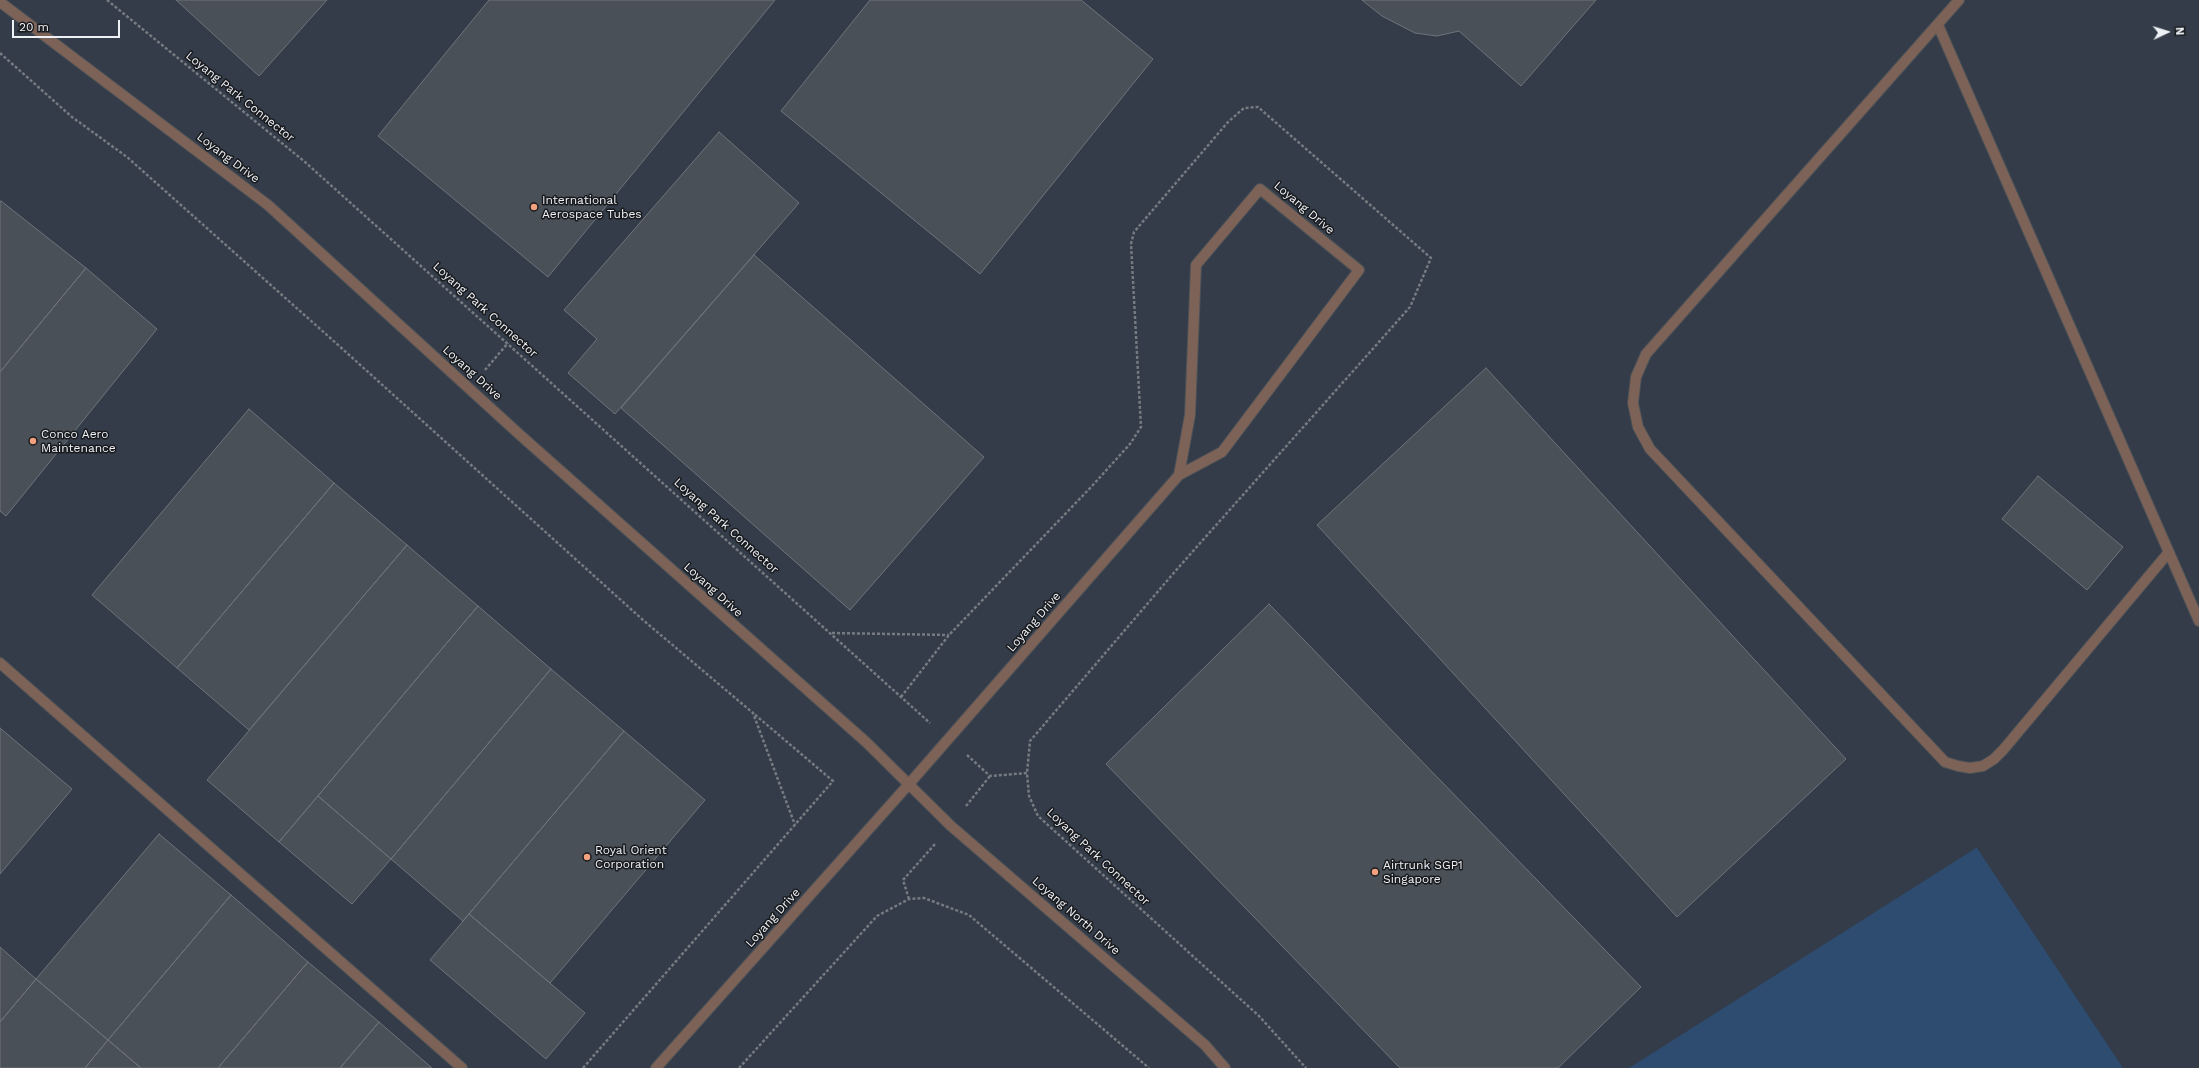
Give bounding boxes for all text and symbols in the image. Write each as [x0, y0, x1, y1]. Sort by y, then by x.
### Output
scale bar [14, 12, 122, 38]
north arrow [2147, 12, 2187, 52]
text: 20 m [19, 20, 49, 34]
text: N [2173, 27, 2186, 36]
street label: Loyang Park Connector [183, 49, 297, 145]
street label: Loyang Drive [194, 130, 262, 186]
street label: Loyang Drive [1271, 179, 1337, 237]
place label: International Aerospace Tubes [542, 193, 642, 221]
marker: International Aerospace Tubes [529, 202, 539, 212]
street label: Loyang Park Connector [430, 259, 540, 361]
street label: Loyang Drive [439, 343, 505, 403]
place label: Conco Aero Maintenance [41, 427, 116, 455]
marker: Conco Aero Maintenance [28, 436, 38, 446]
street label: Loyang Park Connector [671, 475, 781, 577]
street label: Loyang Drive [680, 560, 746, 620]
street label: Loyang Drive [1004, 589, 1064, 655]
street label: Loyang Park Connector [1043, 805, 1153, 909]
place label: Royal Orient Corporation [595, 843, 667, 871]
marker: Royal Orient Corporation [582, 852, 592, 862]
place label: Airtrunk SGP1 Singapore [1383, 858, 1463, 886]
marker: Airtrunk SGP1 Singapore [1370, 867, 1380, 877]
street label: Loyang North Drive [1029, 874, 1123, 958]
street label: Loyang Drive [743, 885, 803, 951]

